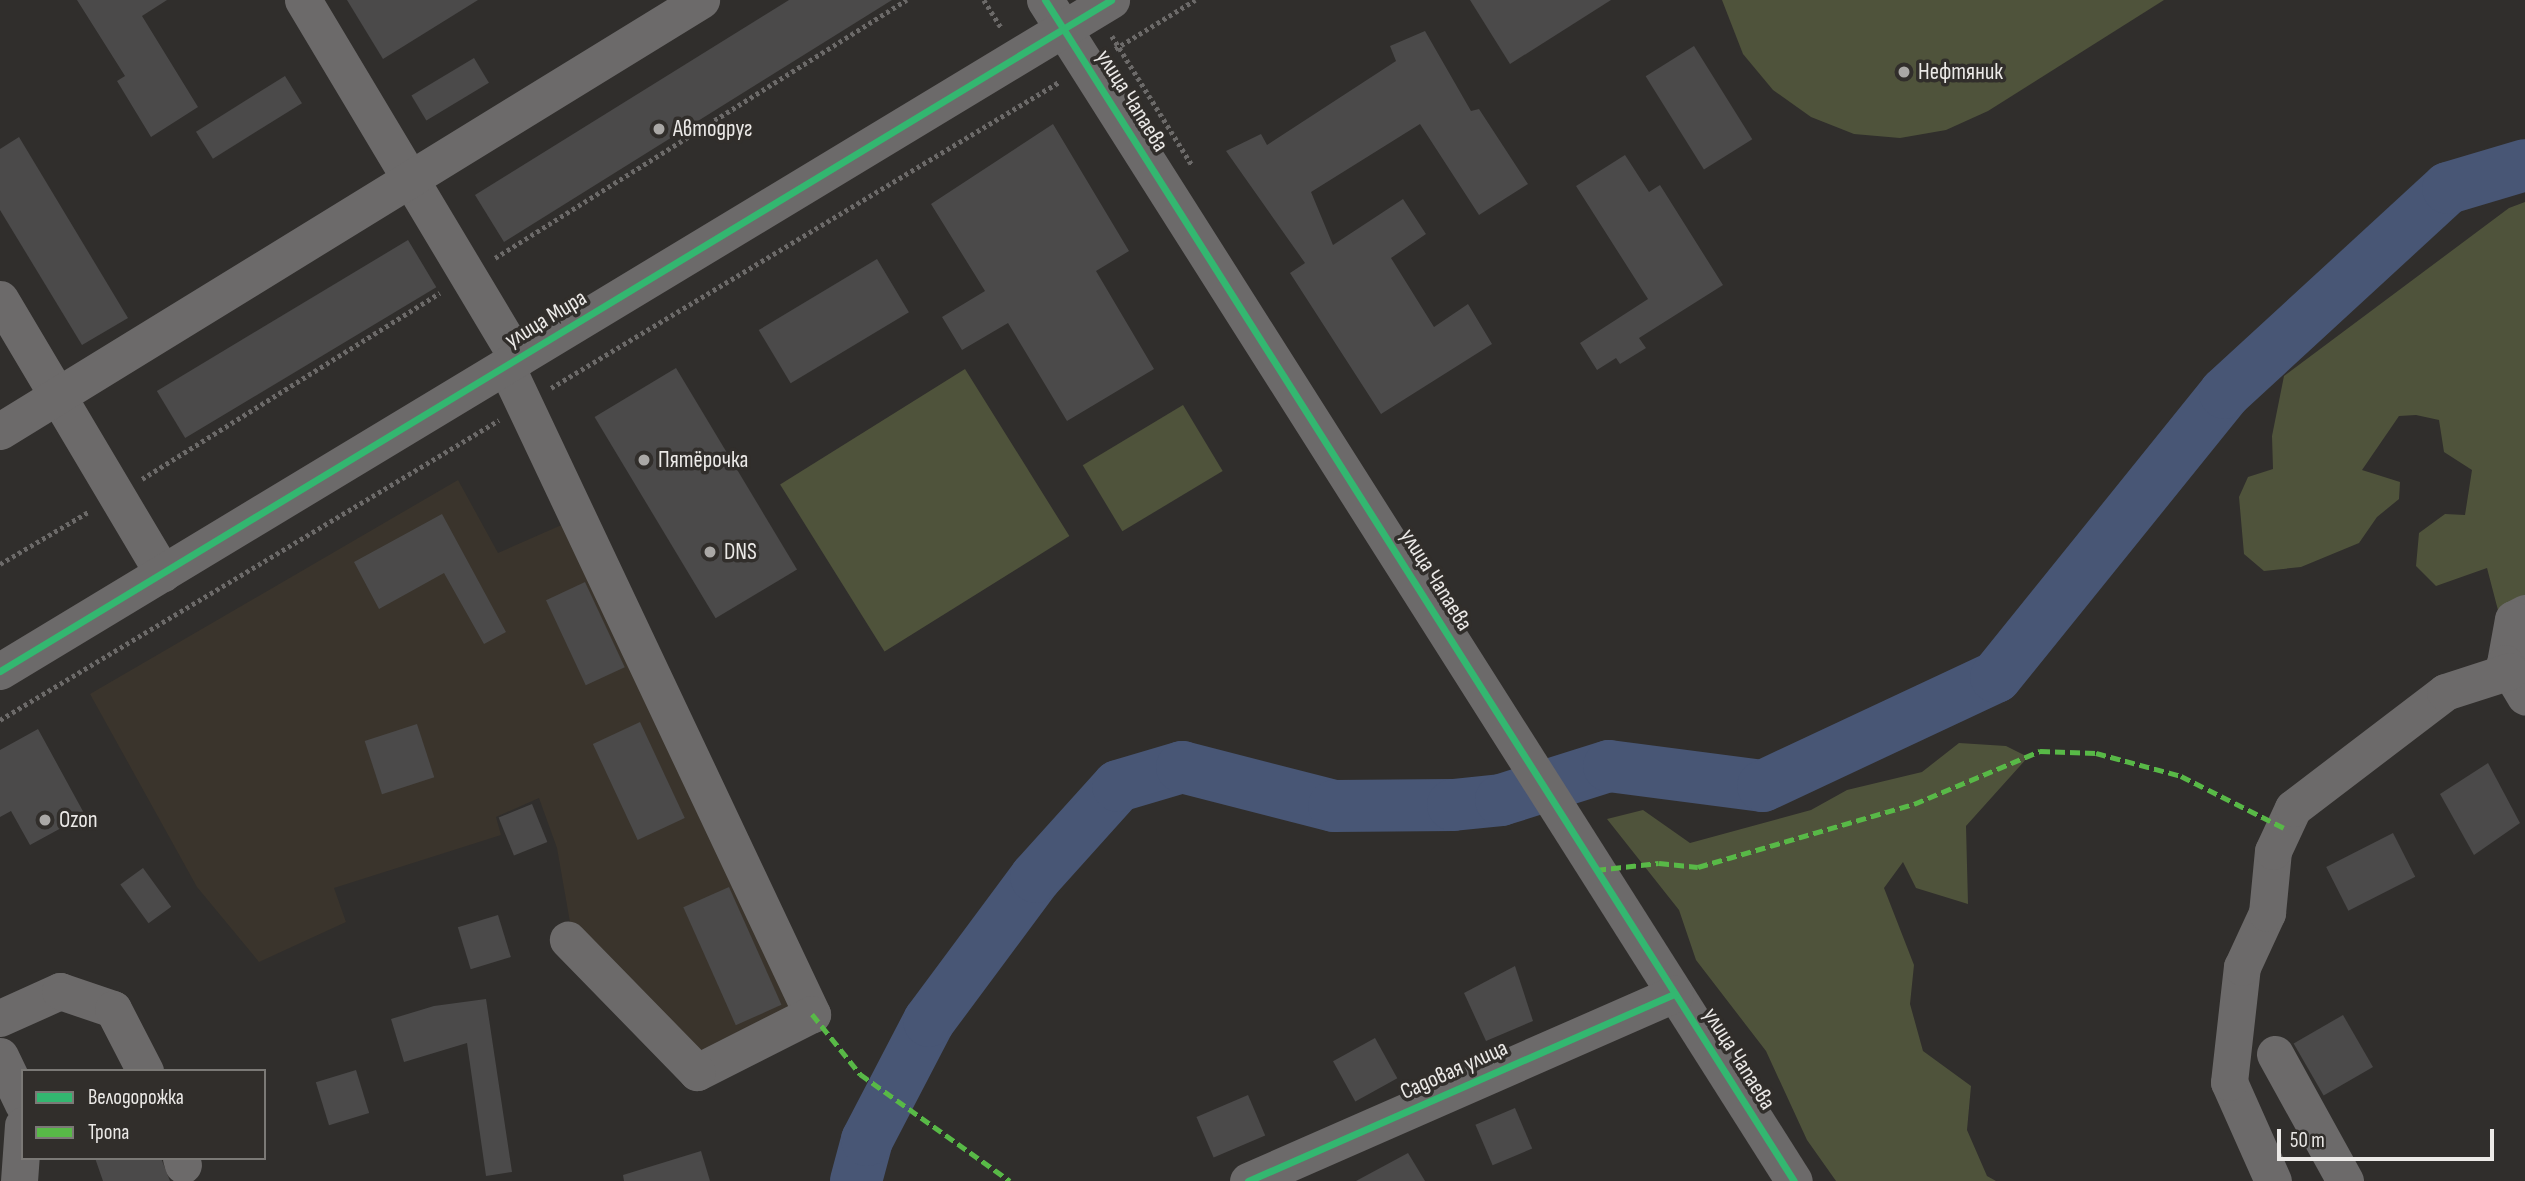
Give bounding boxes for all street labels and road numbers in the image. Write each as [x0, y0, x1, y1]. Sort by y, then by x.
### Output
street label: улица Чапаева [1090, 45, 1174, 157]
street label: улица Мира [500, 284, 592, 354]
street label: улица Чапаева [1394, 524, 1478, 636]
street label: улица Чапаева [1697, 1003, 1781, 1115]
street label: Садовая улица [1396, 1034, 1512, 1106]

